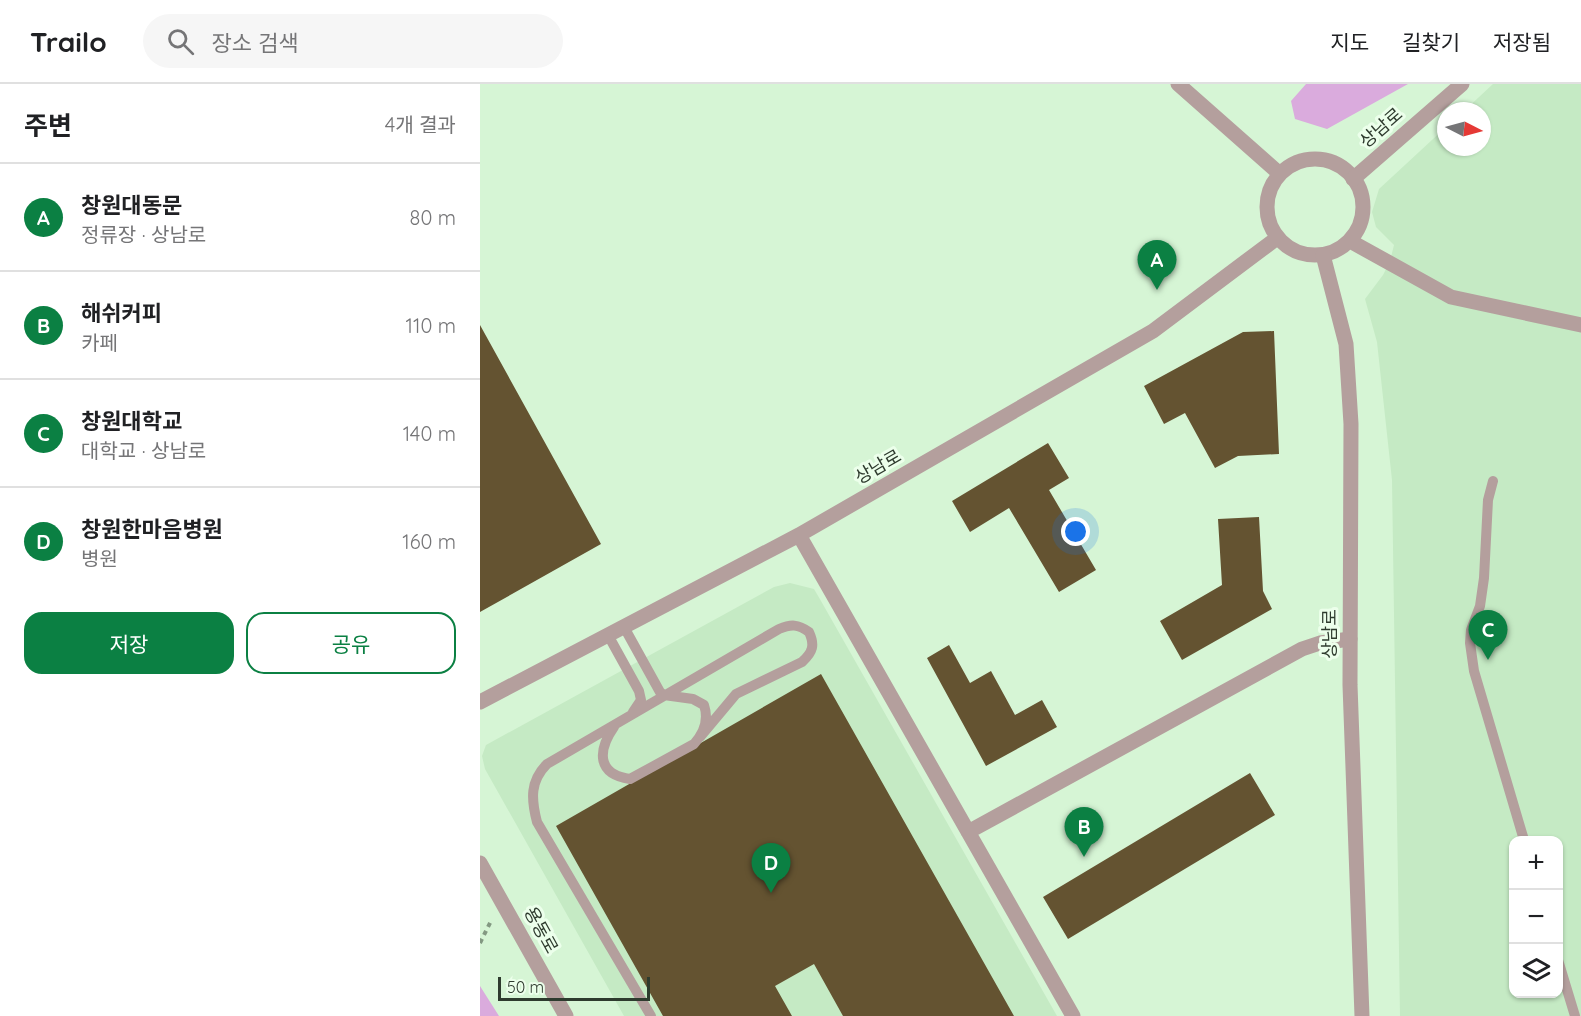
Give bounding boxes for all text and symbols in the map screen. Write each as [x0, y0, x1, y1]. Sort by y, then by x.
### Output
search box [143, 14, 563, 68]
text: Trailo [30, 24, 107, 59]
icon: search [164, 25, 197, 58]
text: 장소 검색 [212, 29, 299, 57]
text: 지도 [1330, 29, 1369, 55]
text: 길찾기 [1402, 29, 1460, 55]
text: 저장됨 [1493, 29, 1551, 55]
north arrow [1437, 102, 1491, 156]
street label: 상남로 [1354, 103, 1407, 153]
text: 주변 [24, 109, 72, 142]
text: 4개 결과 [385, 112, 456, 137]
text: 창원대동문 [81, 191, 182, 219]
text: A [37, 205, 50, 230]
text: 80 m [410, 205, 456, 230]
text: 정류장 · 상남로 [81, 222, 206, 247]
pin: A [1138, 240, 1176, 290]
text: 해쉬커피 [81, 299, 162, 327]
text: B [37, 313, 50, 338]
text: 110 m [406, 313, 456, 338]
text: 카페 [81, 330, 118, 355]
text: 창원대학교 [81, 407, 182, 435]
text: C [37, 421, 50, 446]
text: 140 m [403, 421, 456, 446]
text: 대학교 · 상남로 [81, 438, 206, 463]
street label: 상남로 [850, 444, 905, 489]
text: 창원한마음병원 [81, 515, 223, 543]
your location [1061, 517, 1090, 546]
text: D [36, 529, 51, 554]
text: 160 m [402, 529, 456, 554]
text: 병원 [81, 546, 118, 571]
street label: 상남로 [1318, 609, 1341, 659]
pin: C [1468, 610, 1508, 660]
button: 저장 [24, 612, 234, 674]
button: 공유 [246, 612, 456, 674]
pin: B [1064, 808, 1104, 857]
map controls [1509, 836, 1563, 998]
button: + [1509, 836, 1563, 890]
pin: D [752, 844, 790, 893]
button: − [1509, 890, 1563, 944]
street label: 용동로 [519, 902, 564, 957]
button: layers [1509, 944, 1563, 998]
scale bar [498, 974, 650, 1002]
text: 50 m [507, 977, 544, 997]

